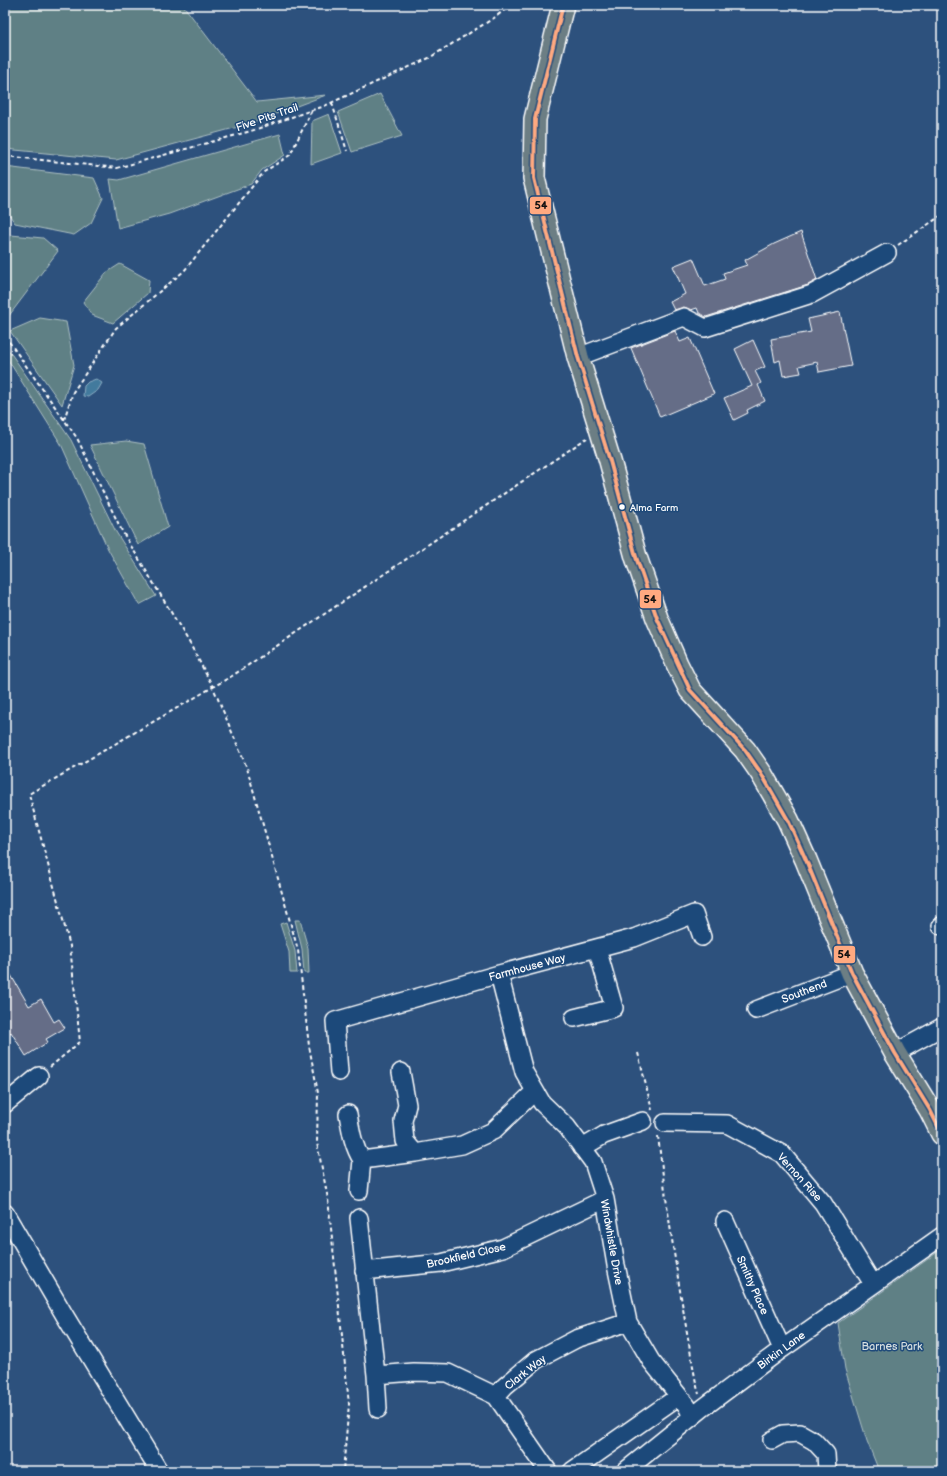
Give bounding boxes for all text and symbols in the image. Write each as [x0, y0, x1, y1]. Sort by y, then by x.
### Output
street label: Five Pits Trail [234, 101, 300, 134]
line badge: 54 [529, 196, 552, 215]
text: 54 [535, 199, 548, 212]
marker: Alma Farm [617, 502, 627, 512]
place label: Alma Farm [630, 502, 678, 514]
line badge: 54 [639, 589, 662, 609]
text: 54 [644, 593, 657, 606]
line badge: 54 [833, 945, 856, 964]
text: 54 [838, 948, 851, 961]
street label: Farmhouse Way [487, 951, 567, 984]
street label: Southend [780, 977, 829, 1006]
street label: Vernon Rise [775, 1151, 825, 1204]
street label: Windwhistle Drive [598, 1198, 626, 1286]
street label: Brookfield Close [425, 1240, 508, 1271]
street label: Smithy Place [734, 1254, 771, 1317]
street label: Birkin Lane [755, 1328, 808, 1372]
park label: Barnes Park [862, 1340, 923, 1353]
street label: Clark Way [502, 1352, 549, 1393]

